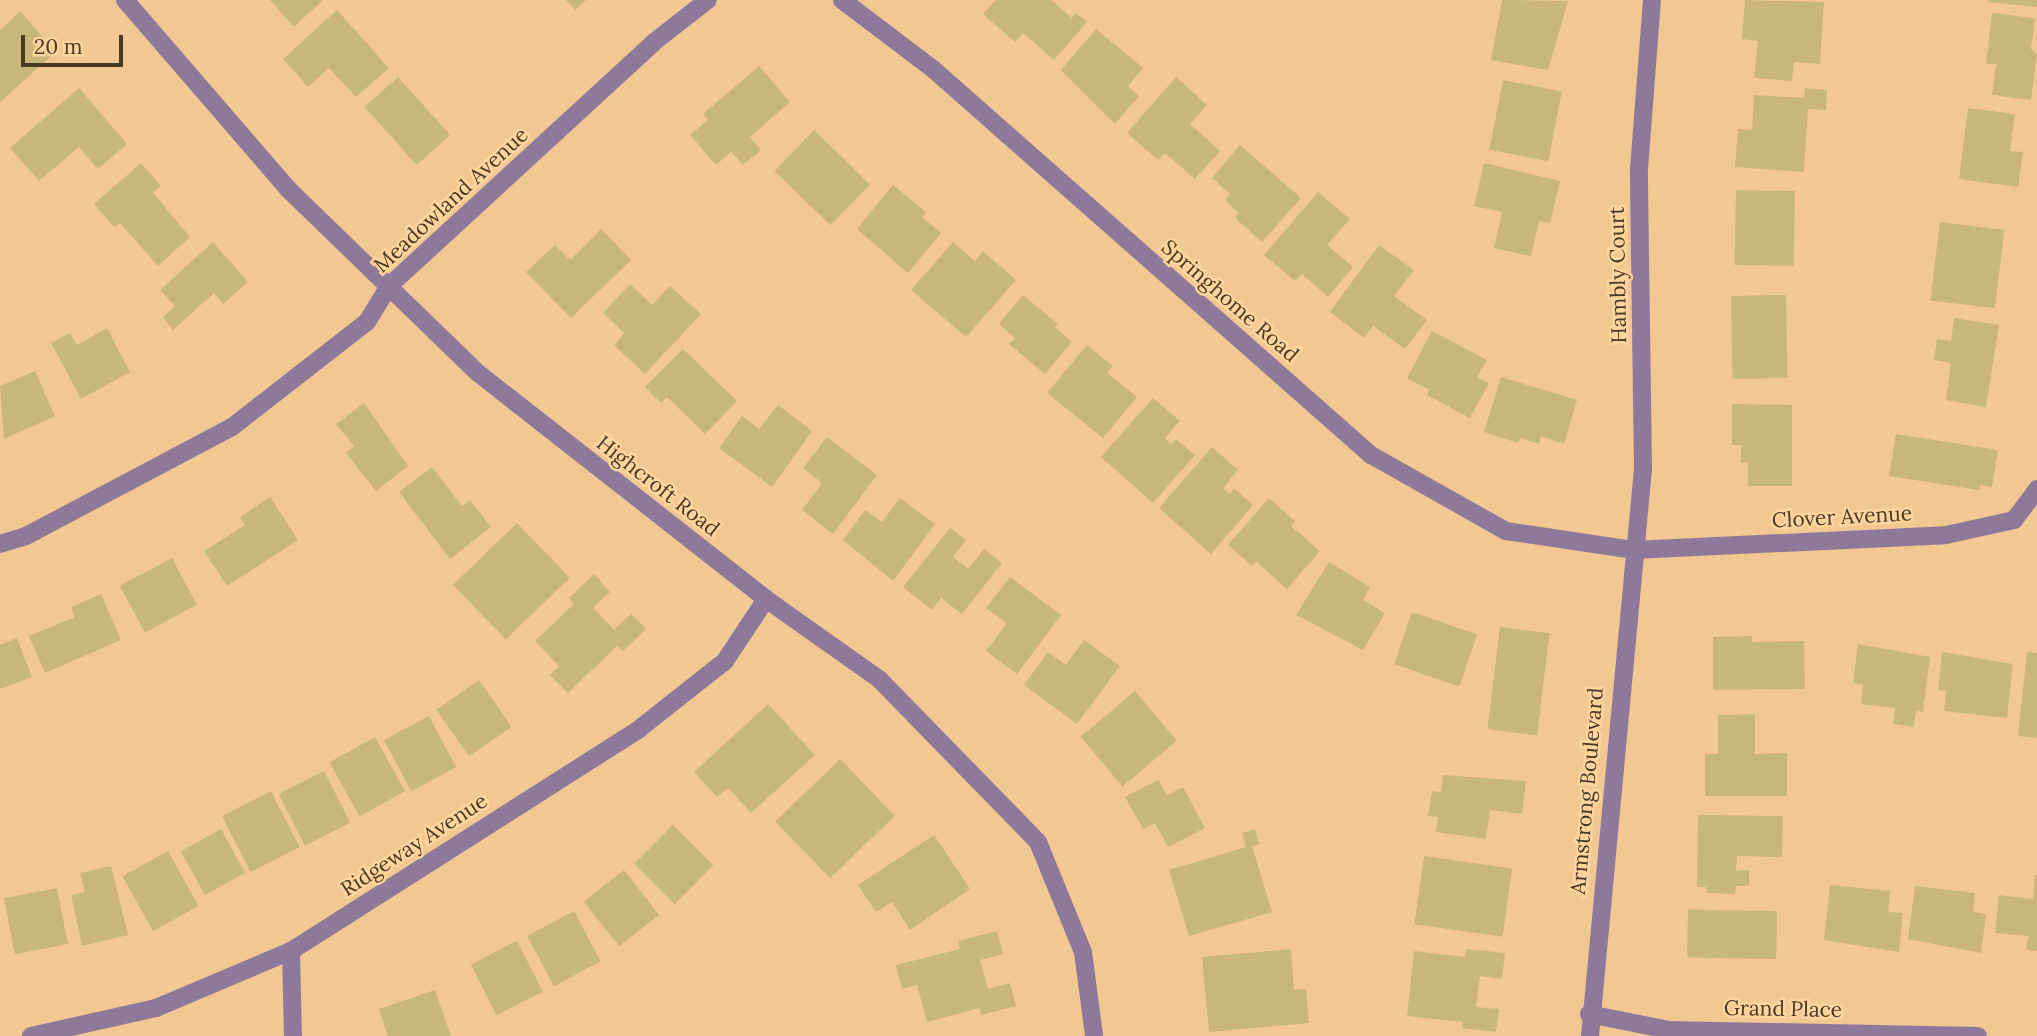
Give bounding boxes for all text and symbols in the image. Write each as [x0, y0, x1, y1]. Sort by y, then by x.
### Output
scale bar [24, 21, 126, 65]
text: 20 m [34, 33, 83, 60]
street label: Meadowland Avenue [369, 122, 533, 278]
street label: Hambly Court [1604, 206, 1632, 344]
street label: Springhome Road [1156, 235, 1304, 367]
street label: Highcroft Road [592, 430, 724, 542]
street label: Clover Avenue [1771, 501, 1913, 533]
street label: Armstrong Boulevard [1565, 687, 1609, 895]
street label: Ridgeway Avenue [336, 788, 492, 902]
street label: Grand Place [1724, 995, 1842, 1023]

